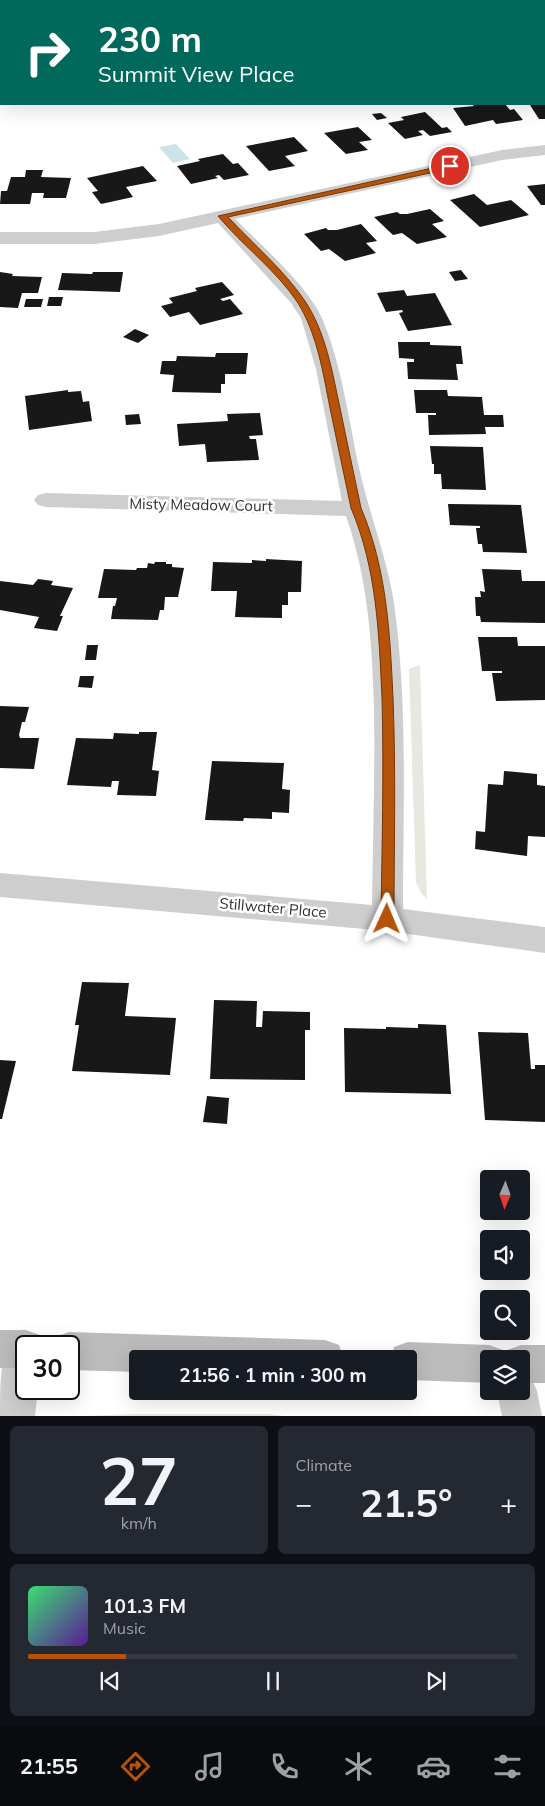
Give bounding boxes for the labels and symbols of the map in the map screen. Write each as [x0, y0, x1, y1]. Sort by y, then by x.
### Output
pin [429, 145, 471, 187]
street label: Misty Meadow Court [129, 494, 273, 515]
position arrow [360, 892, 412, 944]
street label: Stillwater Place [219, 893, 327, 922]
north arrow [480, 1170, 530, 1220]
speed limit sign: 30 [15, 1335, 80, 1400]

